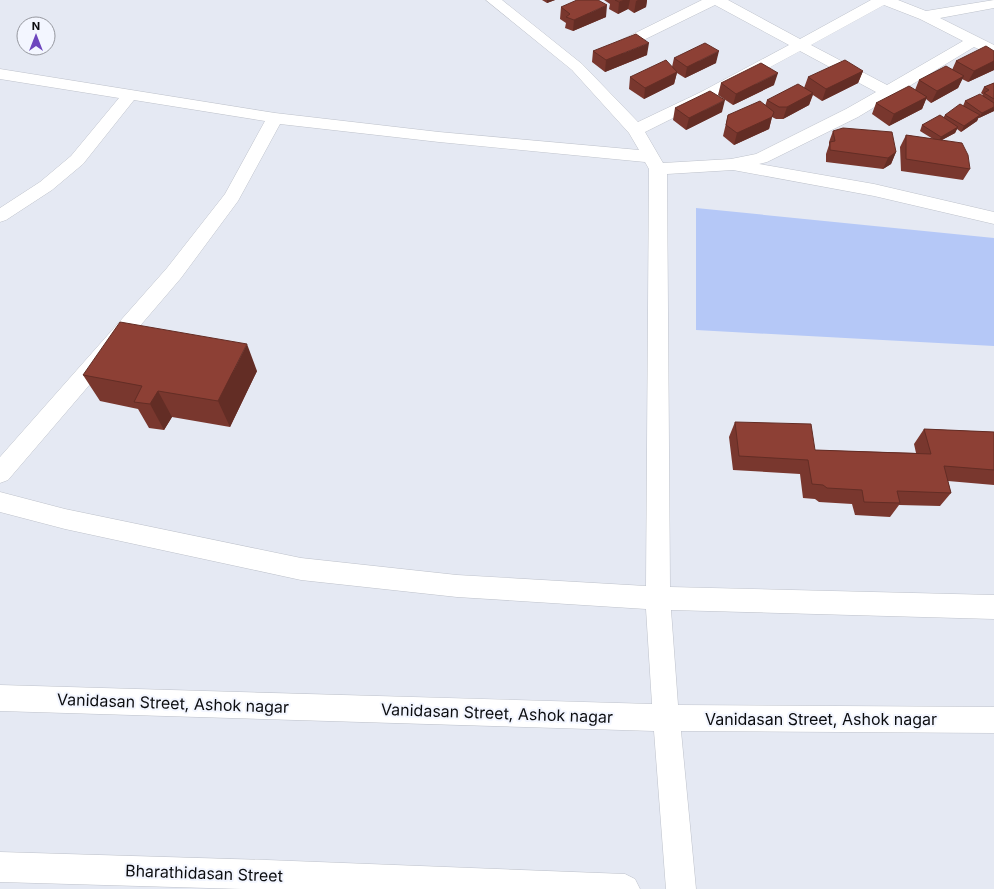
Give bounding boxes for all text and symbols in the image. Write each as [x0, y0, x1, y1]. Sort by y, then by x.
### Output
north arrow [16, 16, 56, 56]
text: N [32, 19, 40, 33]
street label: Vanidasan Street, Ashok nagar [57, 689, 289, 717]
street label: Vanidasan Street, Ashok nagar [381, 699, 613, 727]
street label: Vanidasan Street, Ashok nagar [705, 709, 937, 729]
street label: Bharathidasan Street [125, 860, 283, 886]

